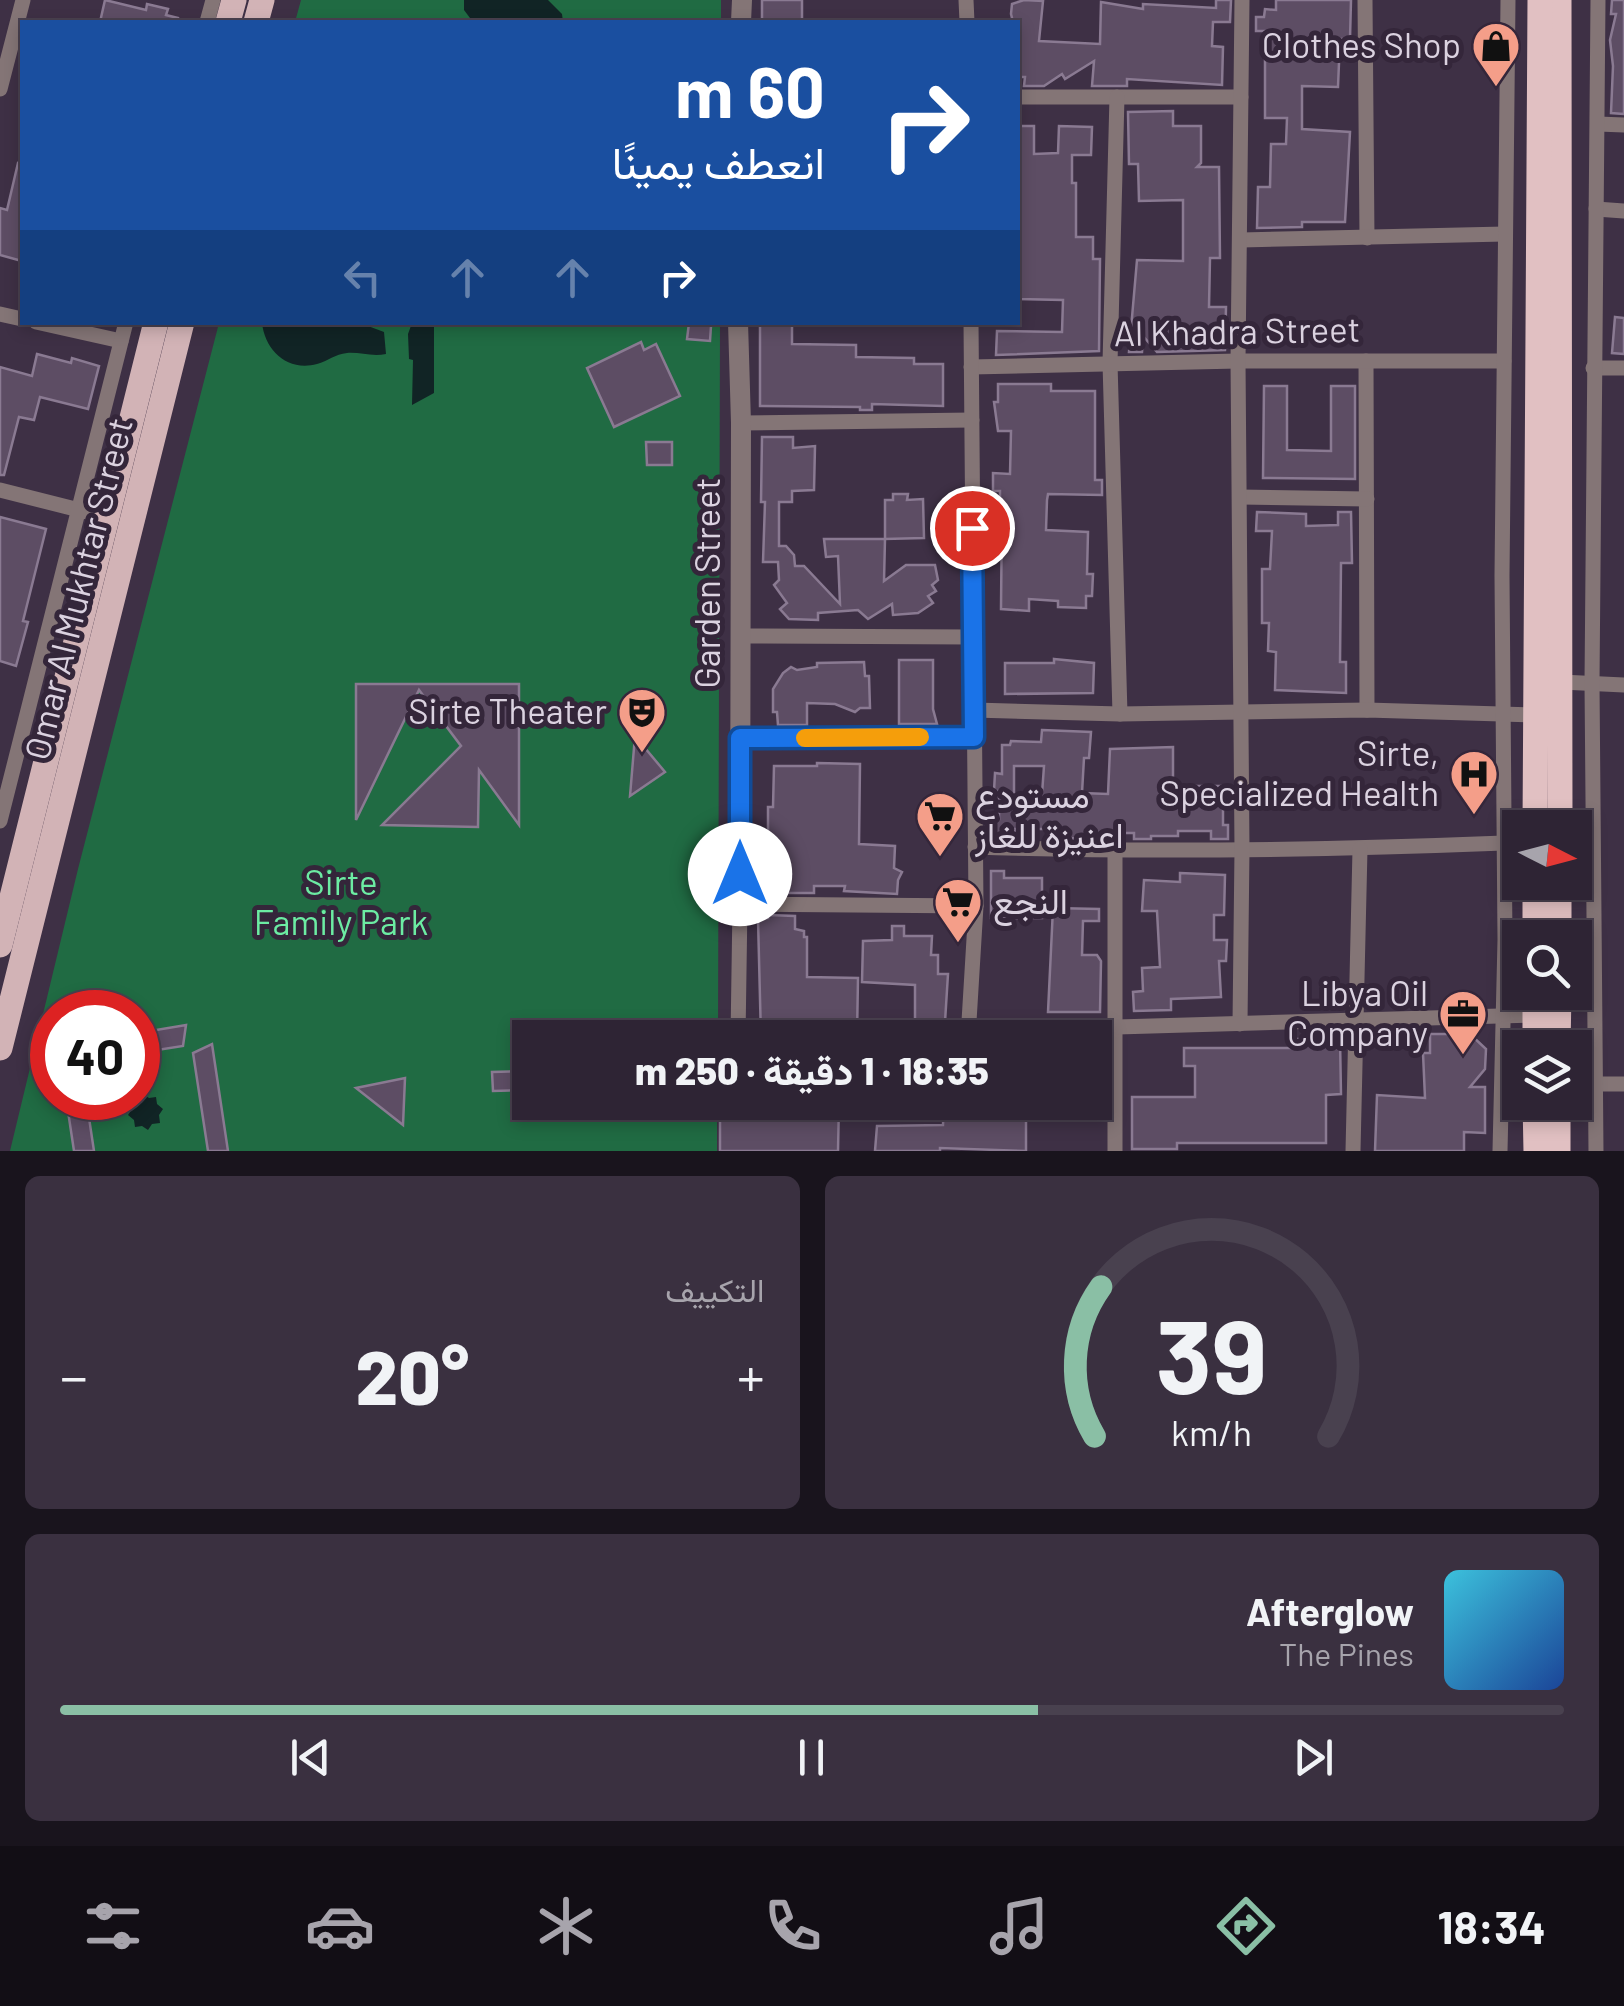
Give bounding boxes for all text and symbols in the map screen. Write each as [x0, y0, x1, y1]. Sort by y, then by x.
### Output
shop icon: Clothes Shop [1470, 20, 1522, 88]
place label: Clothes Shop [1262, 23, 1461, 65]
text: 60 m [675, 48, 825, 132]
icon: right [860, 60, 990, 190]
text: انعطف يمينًا [612, 134, 825, 188]
icon: left [335, 250, 390, 305]
icon: ahead [440, 250, 495, 305]
icon: ahead [545, 250, 600, 305]
icon: right [650, 250, 705, 305]
street label: Al Khadra Street [1113, 307, 1361, 353]
street label: Omar Al Mukhtar Street [14, 413, 140, 764]
street label: Garden Street [685, 478, 727, 688]
pin [930, 486, 1015, 571]
icon: arrive [945, 501, 1000, 556]
theatre icon: Sirte Theater [616, 686, 668, 754]
place label: Sirte Theater [408, 689, 607, 731]
place label: Sirte, Specialized Health [1160, 731, 1439, 813]
hospital icon: Sirte, Specialized Health [1448, 748, 1500, 816]
place label: مستودع اعنيزة للغاز [974, 773, 1124, 858]
supermarket icon: مستودع اعنيزة للغاز [914, 790, 966, 858]
north arrow [1502, 810, 1592, 900]
map controls [1502, 810, 1592, 1120]
position arrow [688, 822, 792, 926]
park label: Sirte Family Park [254, 860, 428, 942]
supermarket icon: النجع [932, 876, 984, 944]
place label: النجع [993, 879, 1068, 926]
button: search [1502, 920, 1592, 1010]
place label: Libya Oil Company [1287, 971, 1428, 1053]
office icon: Libya Oil Company [1437, 988, 1489, 1056]
speed limit sign: 40 [30, 990, 160, 1120]
button: layers [1502, 1030, 1592, 1120]
text: 18:35 · 1 دقيقة · 250 m [635, 1047, 989, 1093]
text: التكييف [665, 1270, 765, 1308]
text: 39 [1156, 1290, 1267, 1415]
text: 20° [356, 1330, 469, 1420]
text: − [60, 1342, 88, 1408]
text: + [737, 1342, 764, 1408]
text: km/h [1171, 1410, 1252, 1453]
text: Afterglow [1246, 1588, 1414, 1634]
text: The Pines [1279, 1634, 1414, 1672]
icon: previous [283, 1730, 338, 1785]
icon: pause [784, 1730, 839, 1785]
icon: next [1286, 1730, 1341, 1785]
icon: filters [78, 1891, 148, 1961]
icon: car [305, 1891, 375, 1961]
icon: climate [531, 1891, 601, 1961]
icon: phone [758, 1891, 828, 1961]
icon: music [984, 1891, 1054, 1961]
icon: directions [1211, 1891, 1281, 1961]
text: 18:34 [1438, 1899, 1546, 1953]

